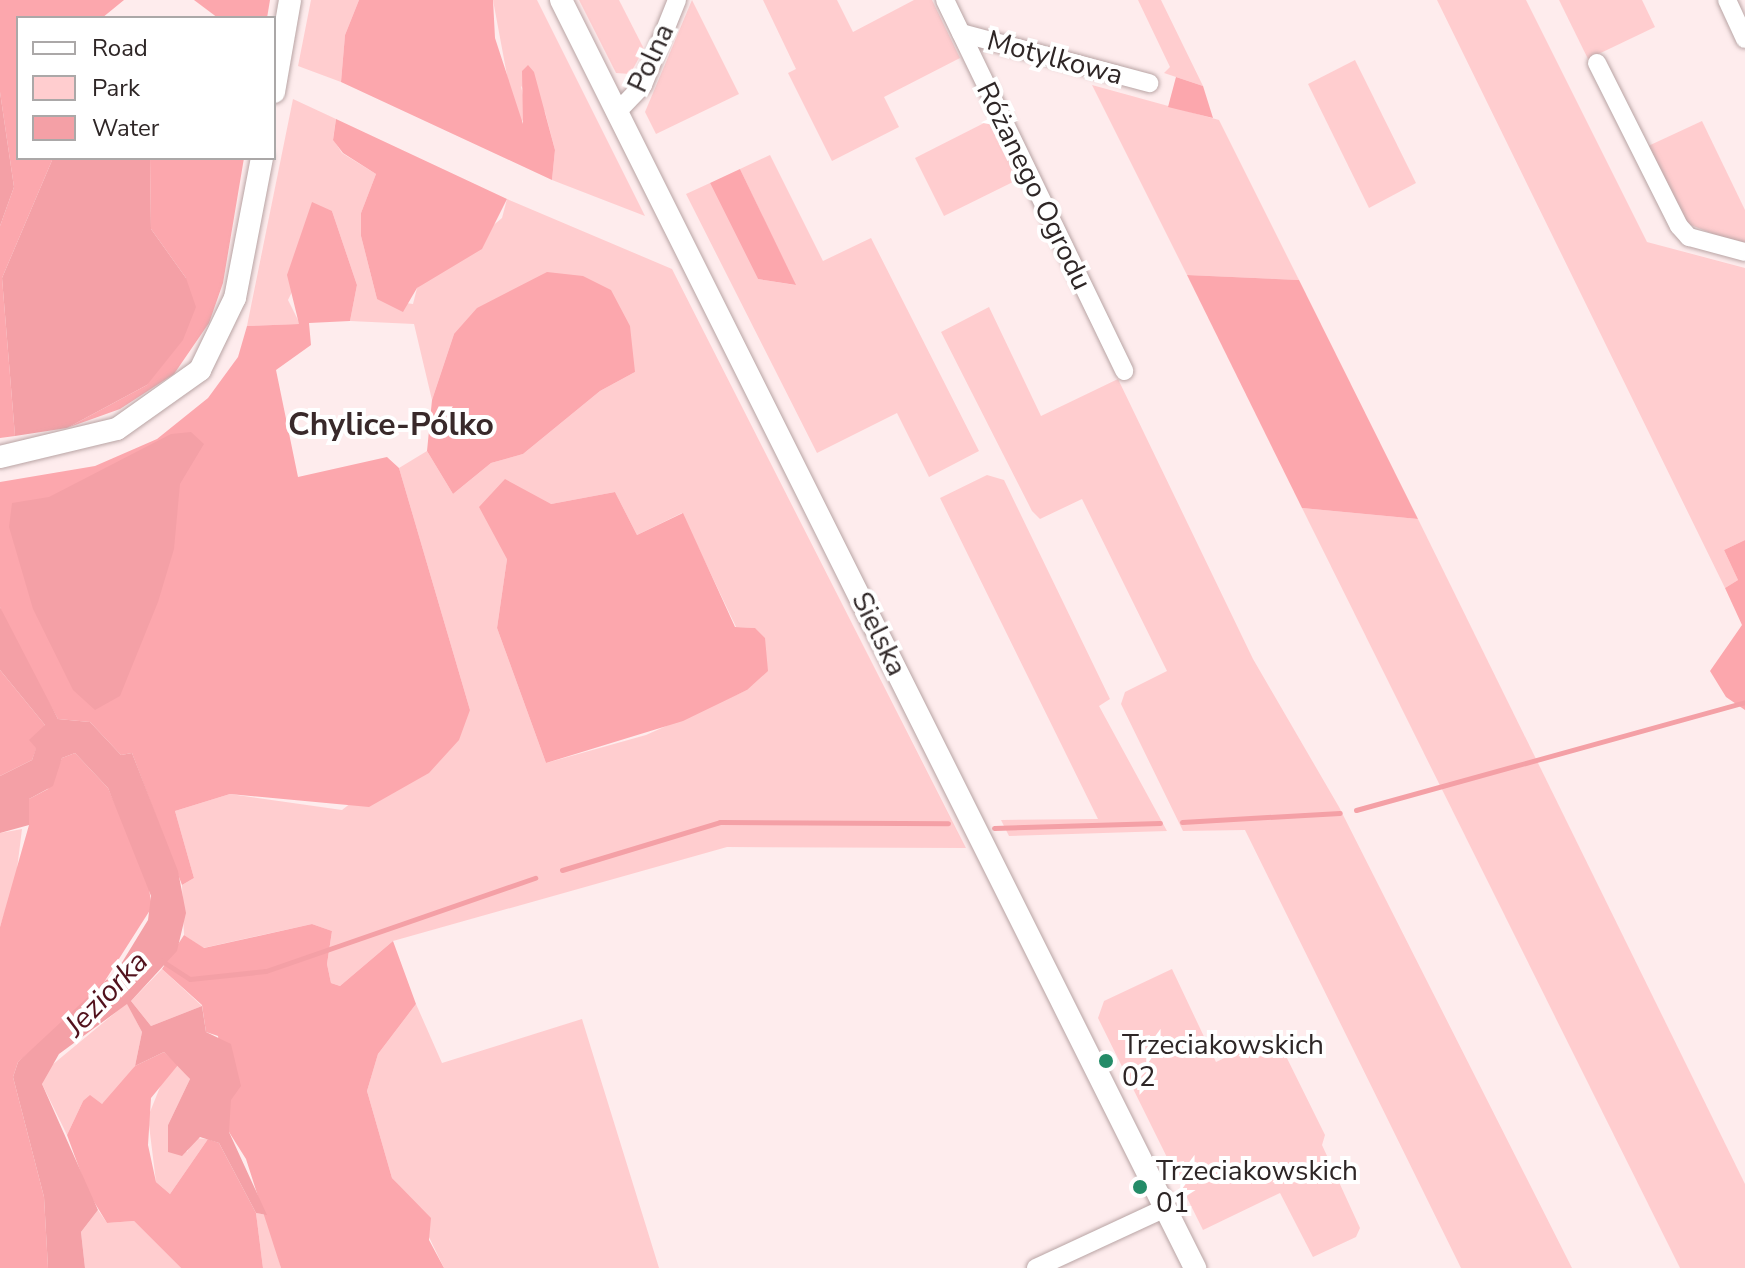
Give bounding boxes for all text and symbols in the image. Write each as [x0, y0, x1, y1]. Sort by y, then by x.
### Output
legend [16, 16, 276, 160]
street label: Polna [621, 18, 681, 98]
street label: Motylkowa [983, 24, 1127, 92]
text: Road [92, 32, 148, 64]
text: Park [92, 72, 140, 104]
street label: Różanego Ogrodu [969, 77, 1099, 295]
text: Water [92, 112, 159, 144]
district label: Chylice-Pólko [288, 406, 494, 444]
street label: Sielska [844, 587, 914, 681]
water label: Jeziorka [58, 944, 156, 1044]
place label: Trzeciakowskich 02 [1122, 1028, 1324, 1094]
marker: Trzeciakowskich 02 [1097, 1052, 1115, 1070]
place label: Trzeciakowskich 01 [1156, 1154, 1358, 1220]
marker: Trzeciakowskich 01 [1131, 1178, 1149, 1196]

